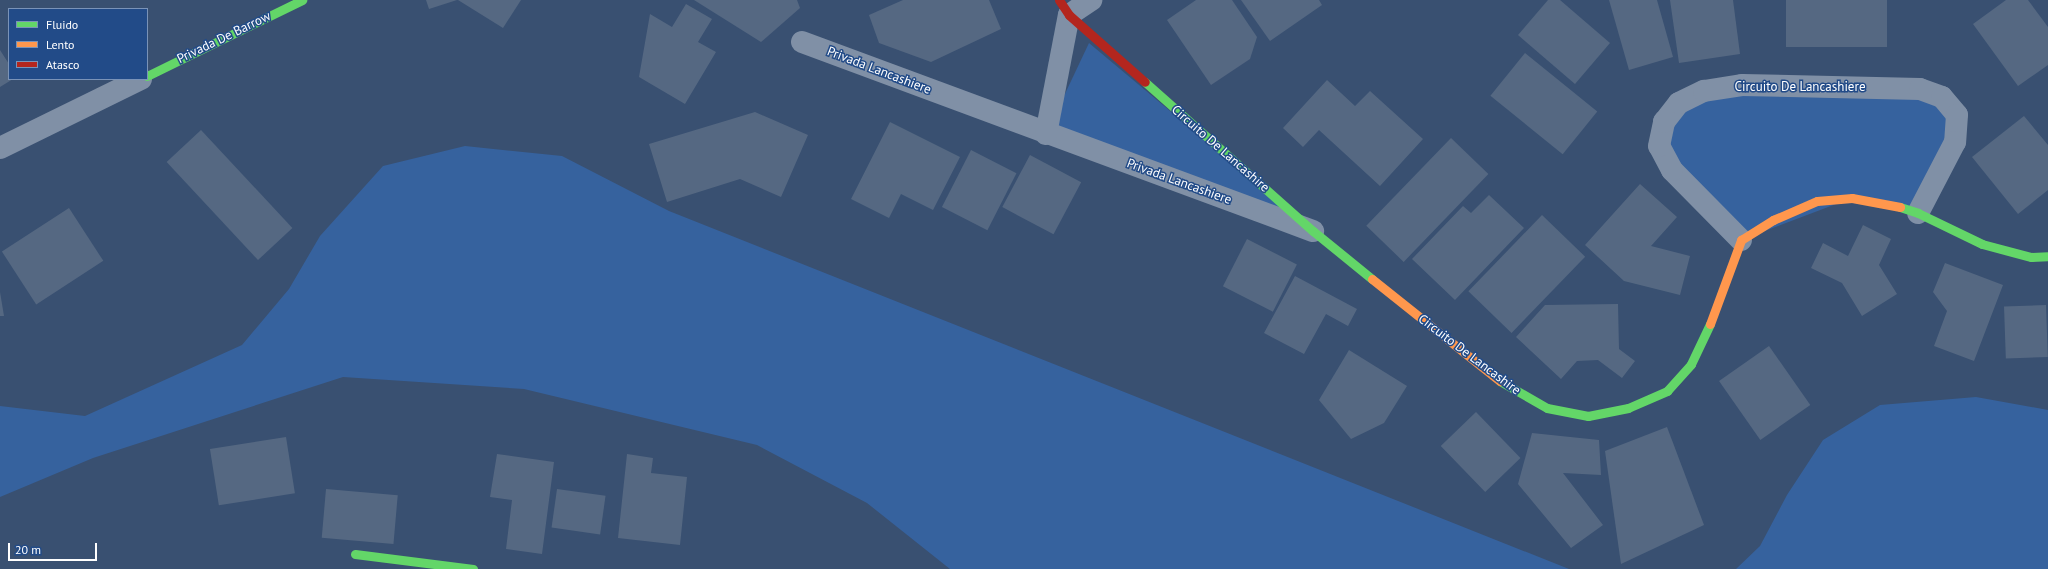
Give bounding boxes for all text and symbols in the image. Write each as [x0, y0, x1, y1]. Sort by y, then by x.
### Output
legend [8, 8, 148, 80]
street label: Privada De Barrow [175, 9, 273, 67]
text: Fluido [46, 17, 78, 32]
text: Lento [46, 37, 75, 52]
street label: Privada Lancashiere [825, 44, 933, 98]
text: Atasco [46, 57, 79, 72]
street label: Circuito De Lancashiere [1735, 79, 1865, 95]
street label: Circuito De Lancashire [1168, 102, 1272, 196]
street label: Privada Lancashiere [1124, 156, 1234, 208]
street label: Circuito De Lancashire [1415, 311, 1523, 399]
scale bar [10, 535, 99, 561]
text: 20 m [15, 542, 41, 557]

